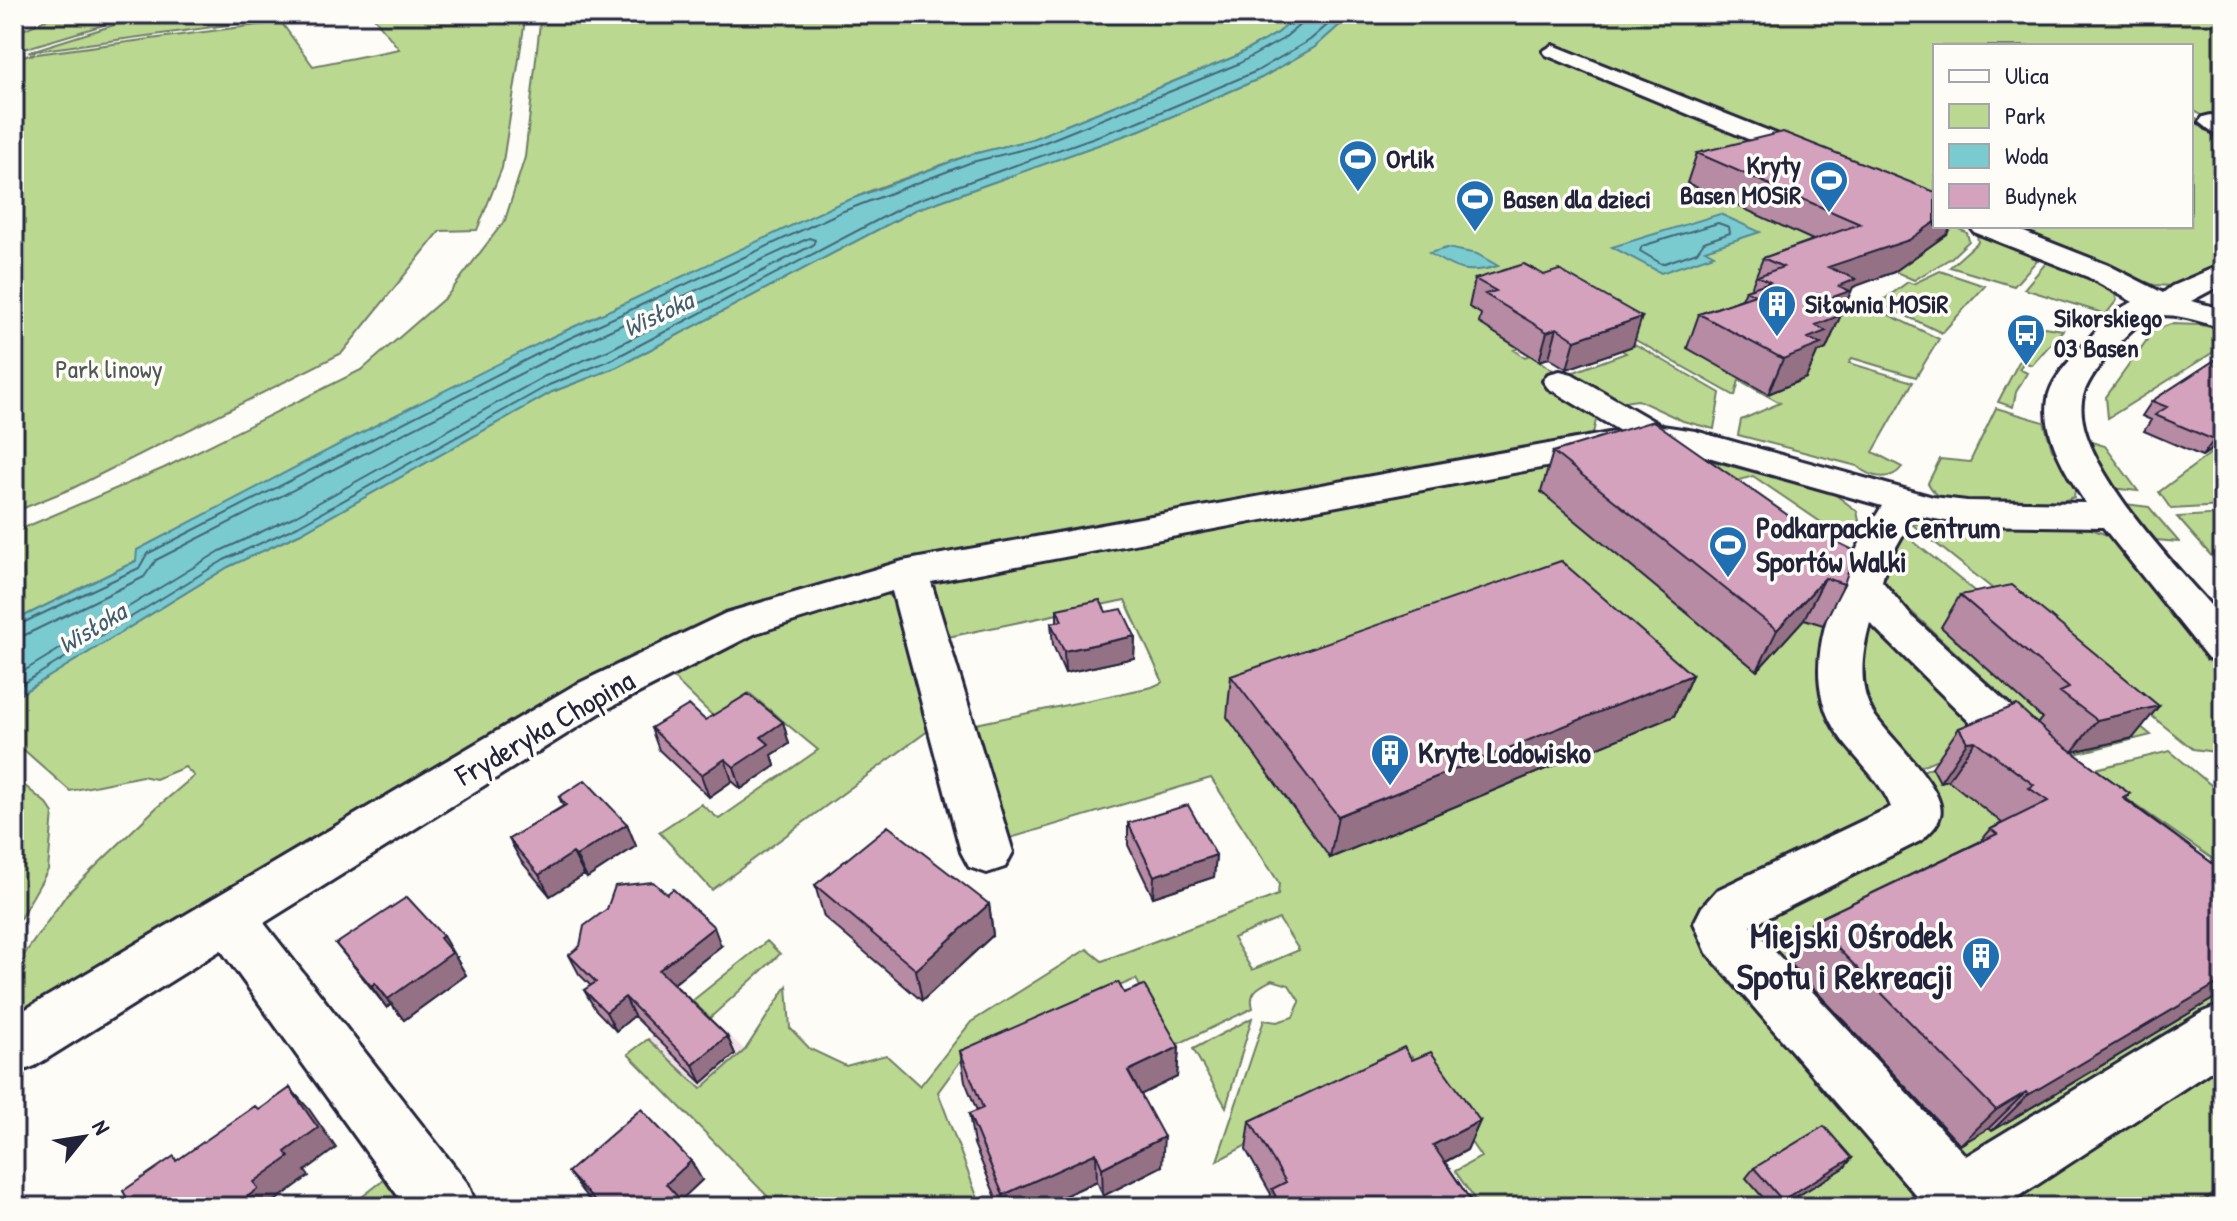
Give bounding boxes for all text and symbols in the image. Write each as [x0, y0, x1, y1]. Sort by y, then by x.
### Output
legend [1933, 44, 2193, 228]
text: Ulica [2005, 59, 2049, 91]
text: Park [2005, 99, 2045, 131]
sports icon: Orlik [1337, 138, 1379, 193]
text: Woda [2005, 139, 2048, 171]
place label: Orlik [1386, 141, 1434, 176]
place label: Kryty Basen MOSiR [1680, 147, 1801, 212]
sports icon: Kryty Basen MOSiR [1808, 159, 1850, 214]
sports icon: Basen dla dzieci [1454, 178, 1496, 233]
text: Budynek [2005, 179, 2077, 211]
place label: Basen dla dzieci [1503, 181, 1651, 216]
water label: Wisłoka [617, 281, 701, 345]
building icon: Siłownia MOSiR [1756, 283, 1798, 338]
place label: Siłownia MOSiR [1805, 286, 1949, 321]
place label: Sikorskiego 03 Basen [2054, 300, 2163, 365]
bus stop icon: Sikorskiego 03 Basen [2005, 312, 2047, 367]
park label: Park linowy [55, 351, 163, 386]
place label: Podkarpackie Centrum Sportów Walki [1756, 507, 2000, 582]
sports icon: Podkarpackie Centrum Sportów Walki [1707, 524, 1749, 579]
water label: Wisłoka [51, 592, 135, 661]
street label: Fryderyka Chopina [447, 660, 642, 795]
building icon: Kryte Lodowisko [1369, 732, 1411, 787]
place label: Kryte Lodowisko [1418, 732, 1591, 773]
place label: Miejski Ośrodek Spotu i Rekreacji [1737, 910, 1953, 1001]
building icon: Miejski Ośrodek Spotu i Rekreacji [1960, 935, 2002, 990]
north arrow [44, 1097, 124, 1177]
text: N [85, 1114, 117, 1140]

